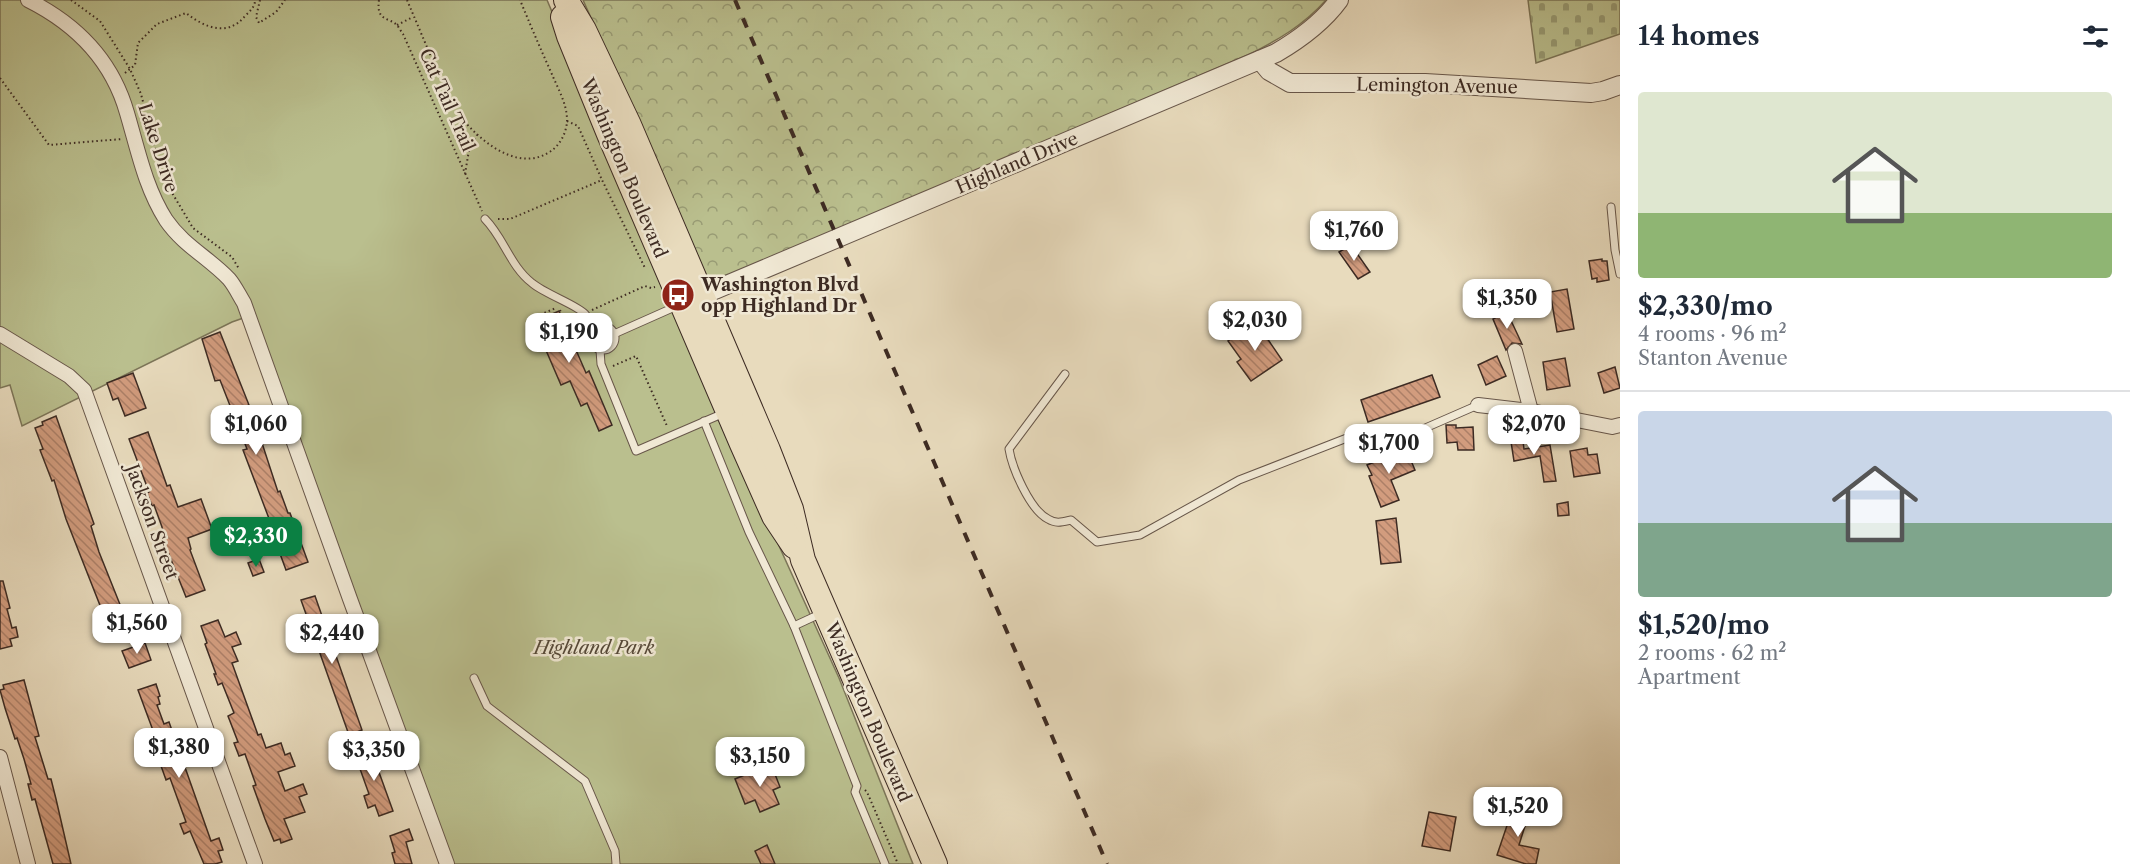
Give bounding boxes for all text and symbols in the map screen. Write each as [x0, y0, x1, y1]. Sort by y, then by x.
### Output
text: 14 homes [1638, 20, 1760, 52]
icon: filters [2079, 20, 2112, 53]
street label: Cat Tail Trail [414, 45, 480, 155]
street label: Washington Boulevard [576, 74, 672, 261]
street label: Lemington Avenue [1356, 74, 1518, 98]
street label: Lake Drive [133, 101, 183, 195]
street label: Highland Drive [953, 127, 1081, 199]
icon: home [1821, 131, 1929, 239]
pin: $1,760 [1305, 211, 1403, 262]
text: $1,760 [1324, 218, 1384, 242]
place label: Washington Blvd opp Highland Dr [700, 274, 859, 317]
bus stop icon: Washington Blvd opp Highland Dr [660, 277, 696, 313]
pin: $1,350 [1458, 279, 1556, 330]
text: $1,350 [1477, 286, 1537, 310]
text: $2,330/mo [1638, 290, 1773, 322]
pin: $2,030 [1206, 301, 1304, 352]
text: $2,030 [1222, 308, 1288, 332]
pin: $1,190 [520, 313, 618, 364]
text: $1,190 [539, 320, 599, 344]
text: 4 rooms · 96 m² [1638, 322, 1787, 346]
text: Stanton Avenue [1638, 346, 1788, 370]
pin: $1,060 [207, 405, 305, 456]
pin: $2,070 [1485, 405, 1583, 456]
text: $1,060 [225, 412, 287, 436]
text: $2,070 [1502, 412, 1566, 436]
pin: $1,700 [1340, 424, 1438, 475]
text: $1,700 [1358, 431, 1420, 455]
icon: home [1821, 450, 1929, 558]
street label: Jackson Street [120, 458, 183, 583]
pin: $2,330 [207, 517, 305, 568]
text: $2,330 [224, 524, 288, 548]
pin: $1,560 [88, 604, 186, 655]
text: $1,520/mo [1638, 609, 1769, 641]
text: $1,560 [106, 611, 168, 635]
pin: $2,440 [283, 614, 381, 665]
street label: Washington Boulevard [820, 618, 916, 805]
text: $2,440 [300, 621, 364, 645]
park label: Highland Park [532, 637, 655, 659]
text: 2 rooms · 62 m² [1638, 641, 1786, 665]
text: Apartment [1638, 665, 1741, 689]
pin: $1,380 [130, 728, 228, 779]
pin: $3,350 [325, 731, 423, 782]
text: $1,380 [148, 735, 210, 759]
pin: $3,150 [711, 737, 809, 788]
text: $3,350 [342, 738, 406, 762]
text: $3,150 [730, 744, 790, 768]
pin: $1,520 [1469, 787, 1567, 838]
text: $1,520 [1487, 794, 1549, 818]

